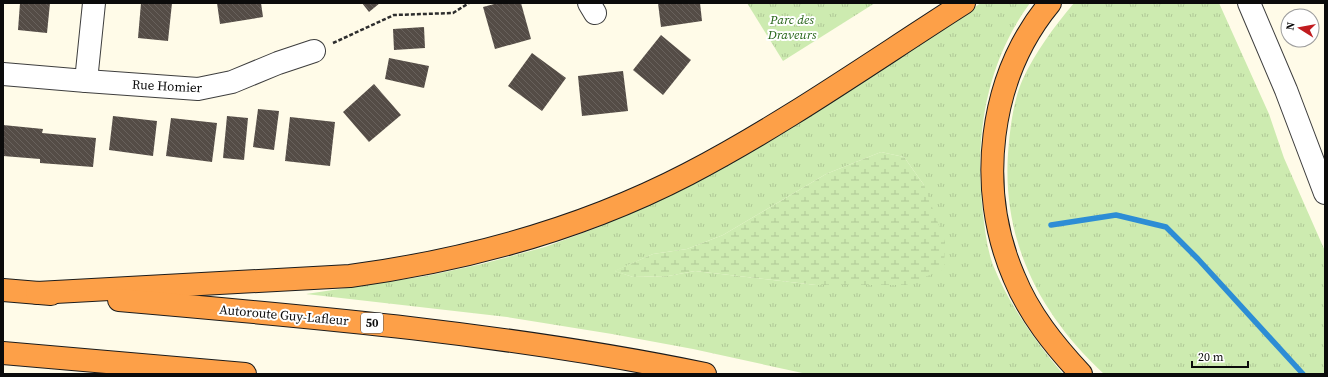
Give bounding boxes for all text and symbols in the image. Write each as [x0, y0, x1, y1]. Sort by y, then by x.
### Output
north arrow [1280, 8, 1320, 48]
park label: Parc des Draveurs [767, 11, 817, 43]
text: N [1283, 21, 1299, 32]
street label: Rue Homier [131, 76, 203, 96]
street label: Autoroute Guy-Lafleur [219, 301, 350, 329]
road number: 50 [361, 313, 383, 333]
scale bar [1192, 343, 1248, 369]
text: 20 m [1198, 349, 1224, 365]

